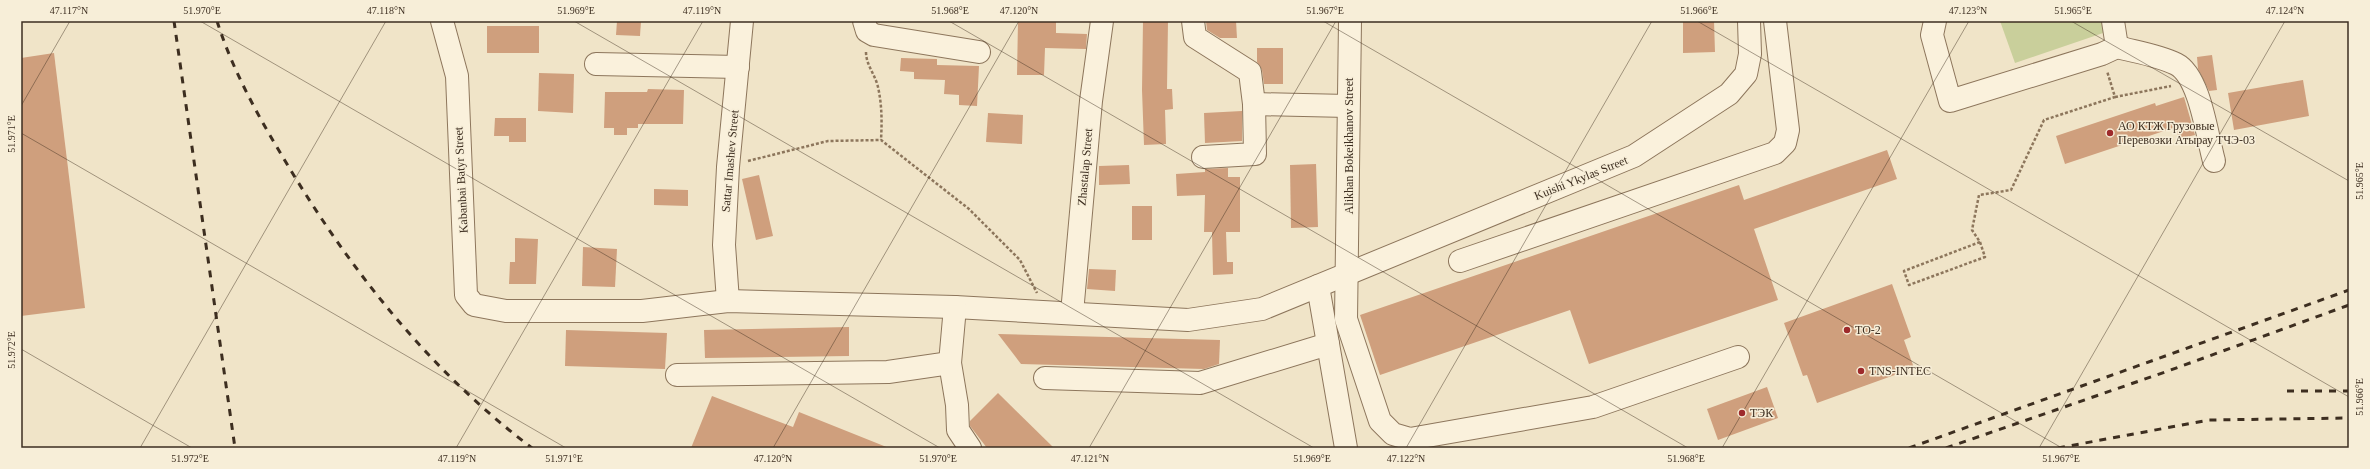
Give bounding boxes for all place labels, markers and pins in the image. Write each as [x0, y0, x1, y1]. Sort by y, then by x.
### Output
place label: АО КТЖ Грузовые Перевозки Атырау ТЧЭ-03 [2118, 119, 2255, 147]
marker: АО КТЖ Грузовые Перевозки Атырау ТЧЭ-03 [2105, 128, 2115, 138]
place label: ТО-2 [1855, 323, 1881, 337]
marker: ТО-2 [1842, 325, 1852, 335]
place label: TNS-INTEC [1869, 364, 1931, 378]
marker: TNS-INTEC [1856, 366, 1866, 376]
place label: ТЭК [1750, 406, 1774, 420]
marker: ТЭК [1737, 408, 1747, 418]

